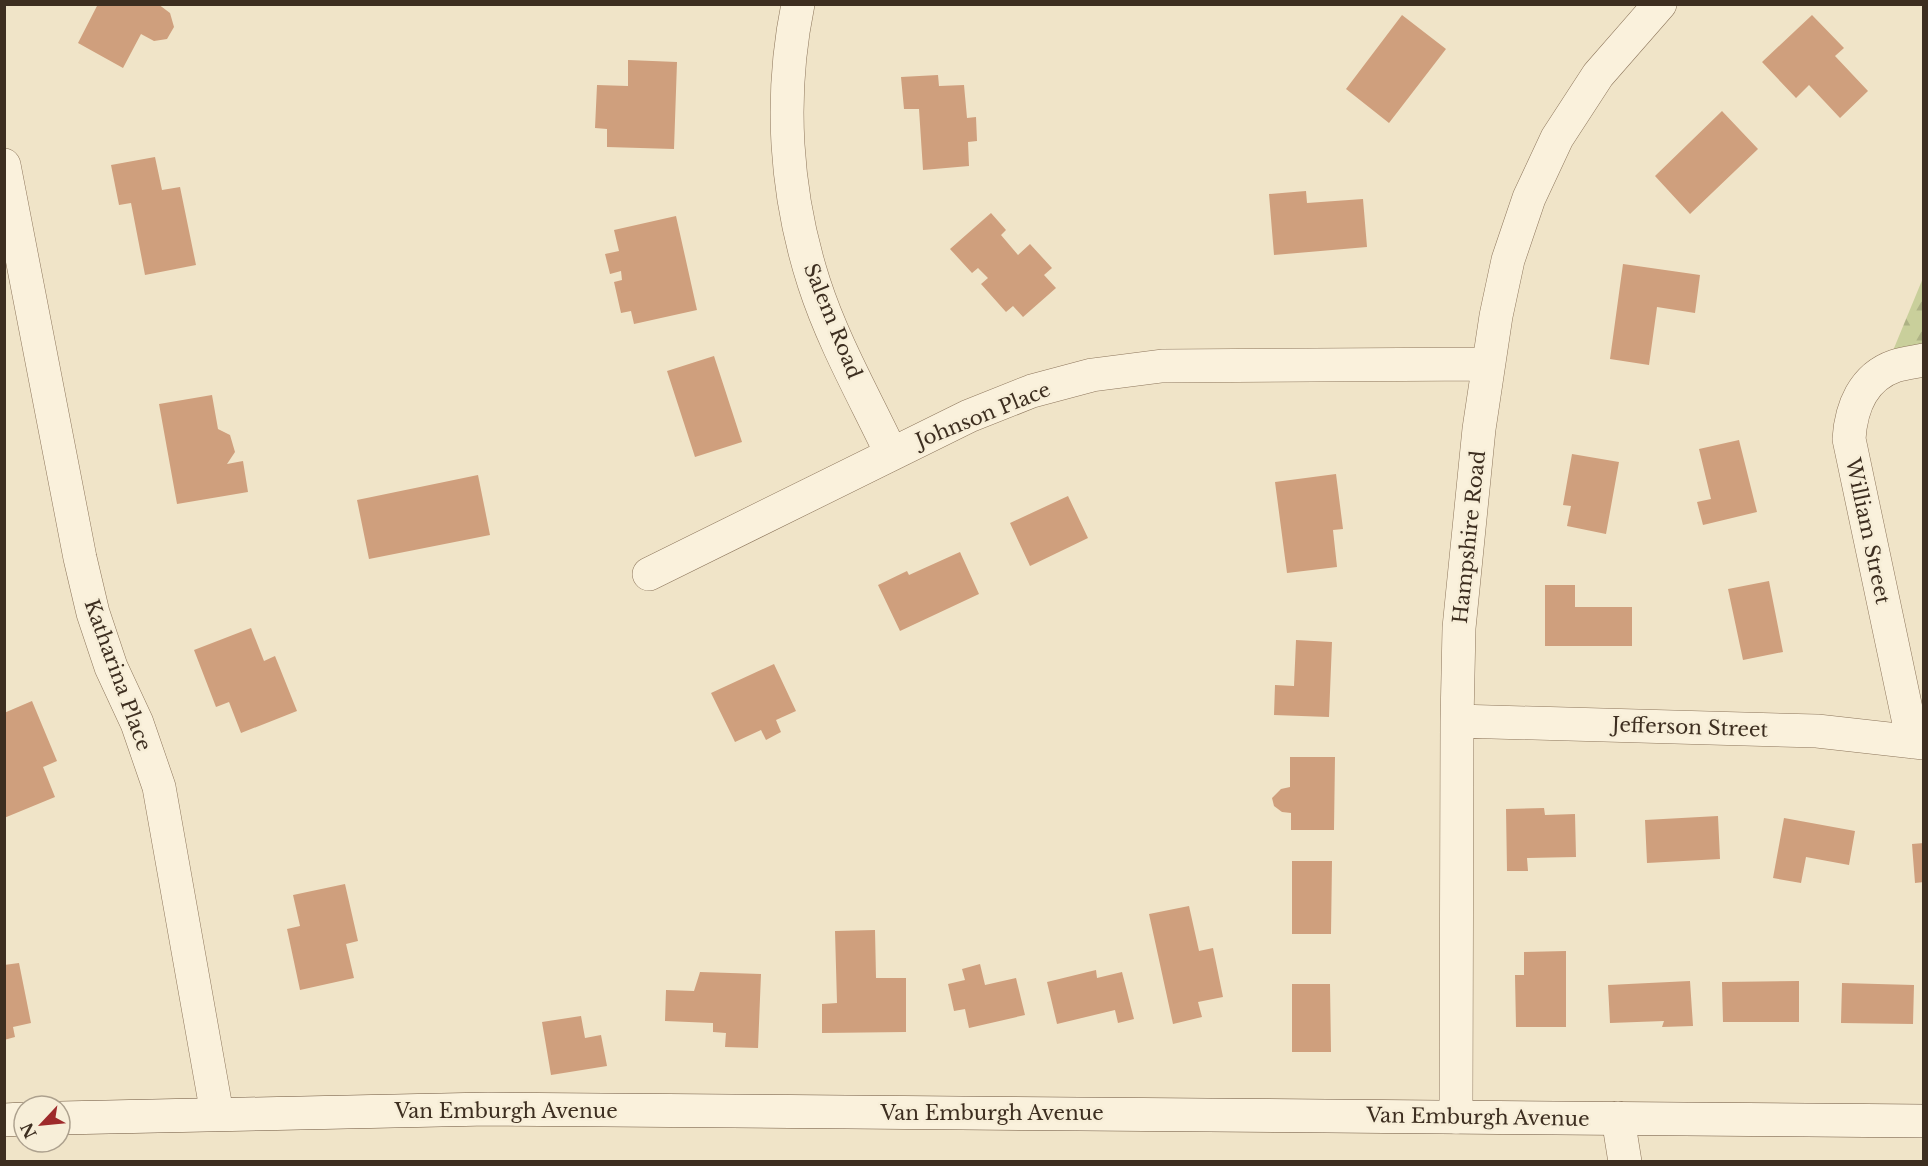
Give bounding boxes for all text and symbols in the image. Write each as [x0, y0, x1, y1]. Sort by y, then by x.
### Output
street label: Salem Road [799, 260, 867, 382]
street label: Johnson Place [909, 377, 1054, 454]
street label: Hampshire Road [1448, 449, 1490, 625]
street label: William Street [1841, 455, 1895, 607]
street label: Katharina Place [79, 596, 157, 754]
street label: Jefferson Street [1609, 712, 1769, 742]
north arrow [12, 1094, 72, 1154]
street label: Van Emburgh Avenue [393, 1099, 618, 1123]
street label: Van Emburgh Avenue [879, 1101, 1104, 1125]
street label: Van Emburgh Avenue [1365, 1103, 1590, 1131]
text: N [16, 1119, 41, 1142]

